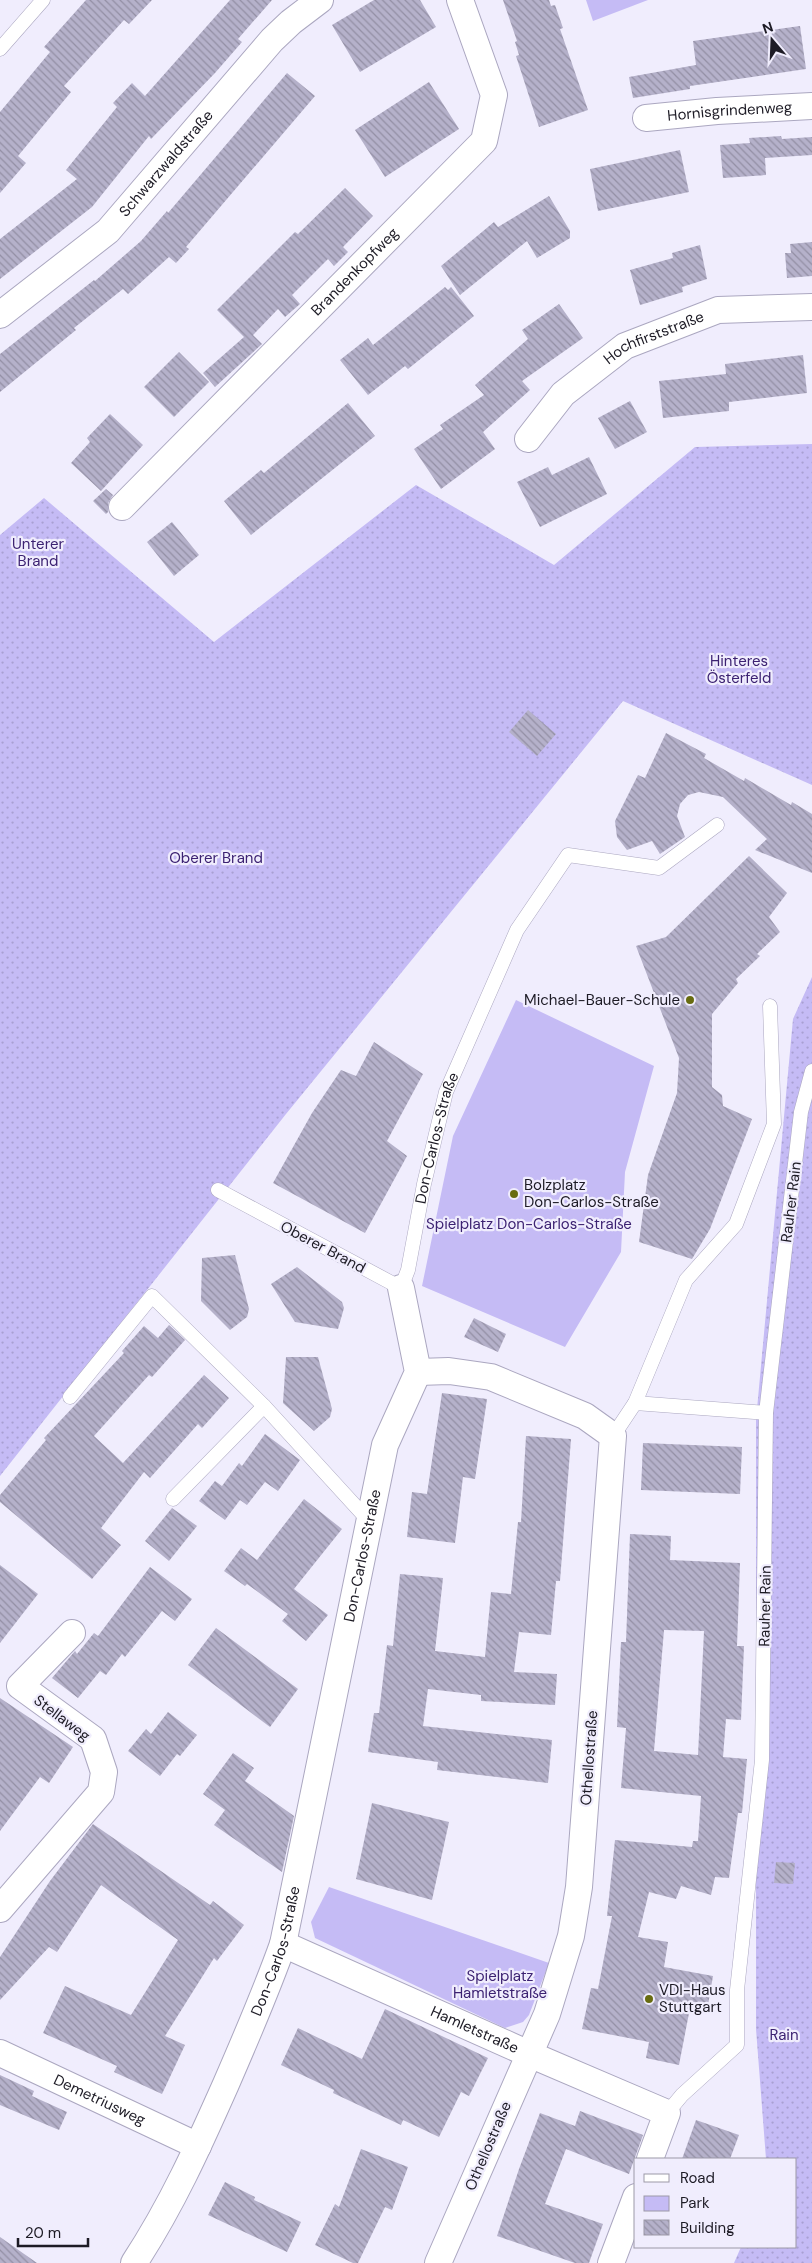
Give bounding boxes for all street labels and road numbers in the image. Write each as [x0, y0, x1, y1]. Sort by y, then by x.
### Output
street label: Hornisgrindenweg [666, 97, 793, 126]
street label: Schwarzwaldstraße [115, 106, 218, 221]
street label: Brandenkopfweg [307, 223, 403, 320]
street label: Hochfirststraße [599, 306, 707, 369]
street label: Don-Carlos-Straße [411, 1069, 463, 1205]
street label: Rauher Rain [776, 1160, 806, 1244]
street label: Oberer Brand [277, 1216, 369, 1278]
street label: Don-Carlos-Straße [339, 1488, 386, 1624]
street label: Rauher Rain [754, 1565, 776, 1647]
street label: Stellaweg [30, 1690, 94, 1746]
street label: Othellostraße [576, 1710, 602, 1806]
street label: Don-Carlos-Straße [246, 1884, 305, 2019]
street label: Hamletstraße [428, 2001, 522, 2058]
street label: Demetriusweg [50, 2070, 149, 2130]
street label: Othellostraße [460, 2098, 516, 2194]

